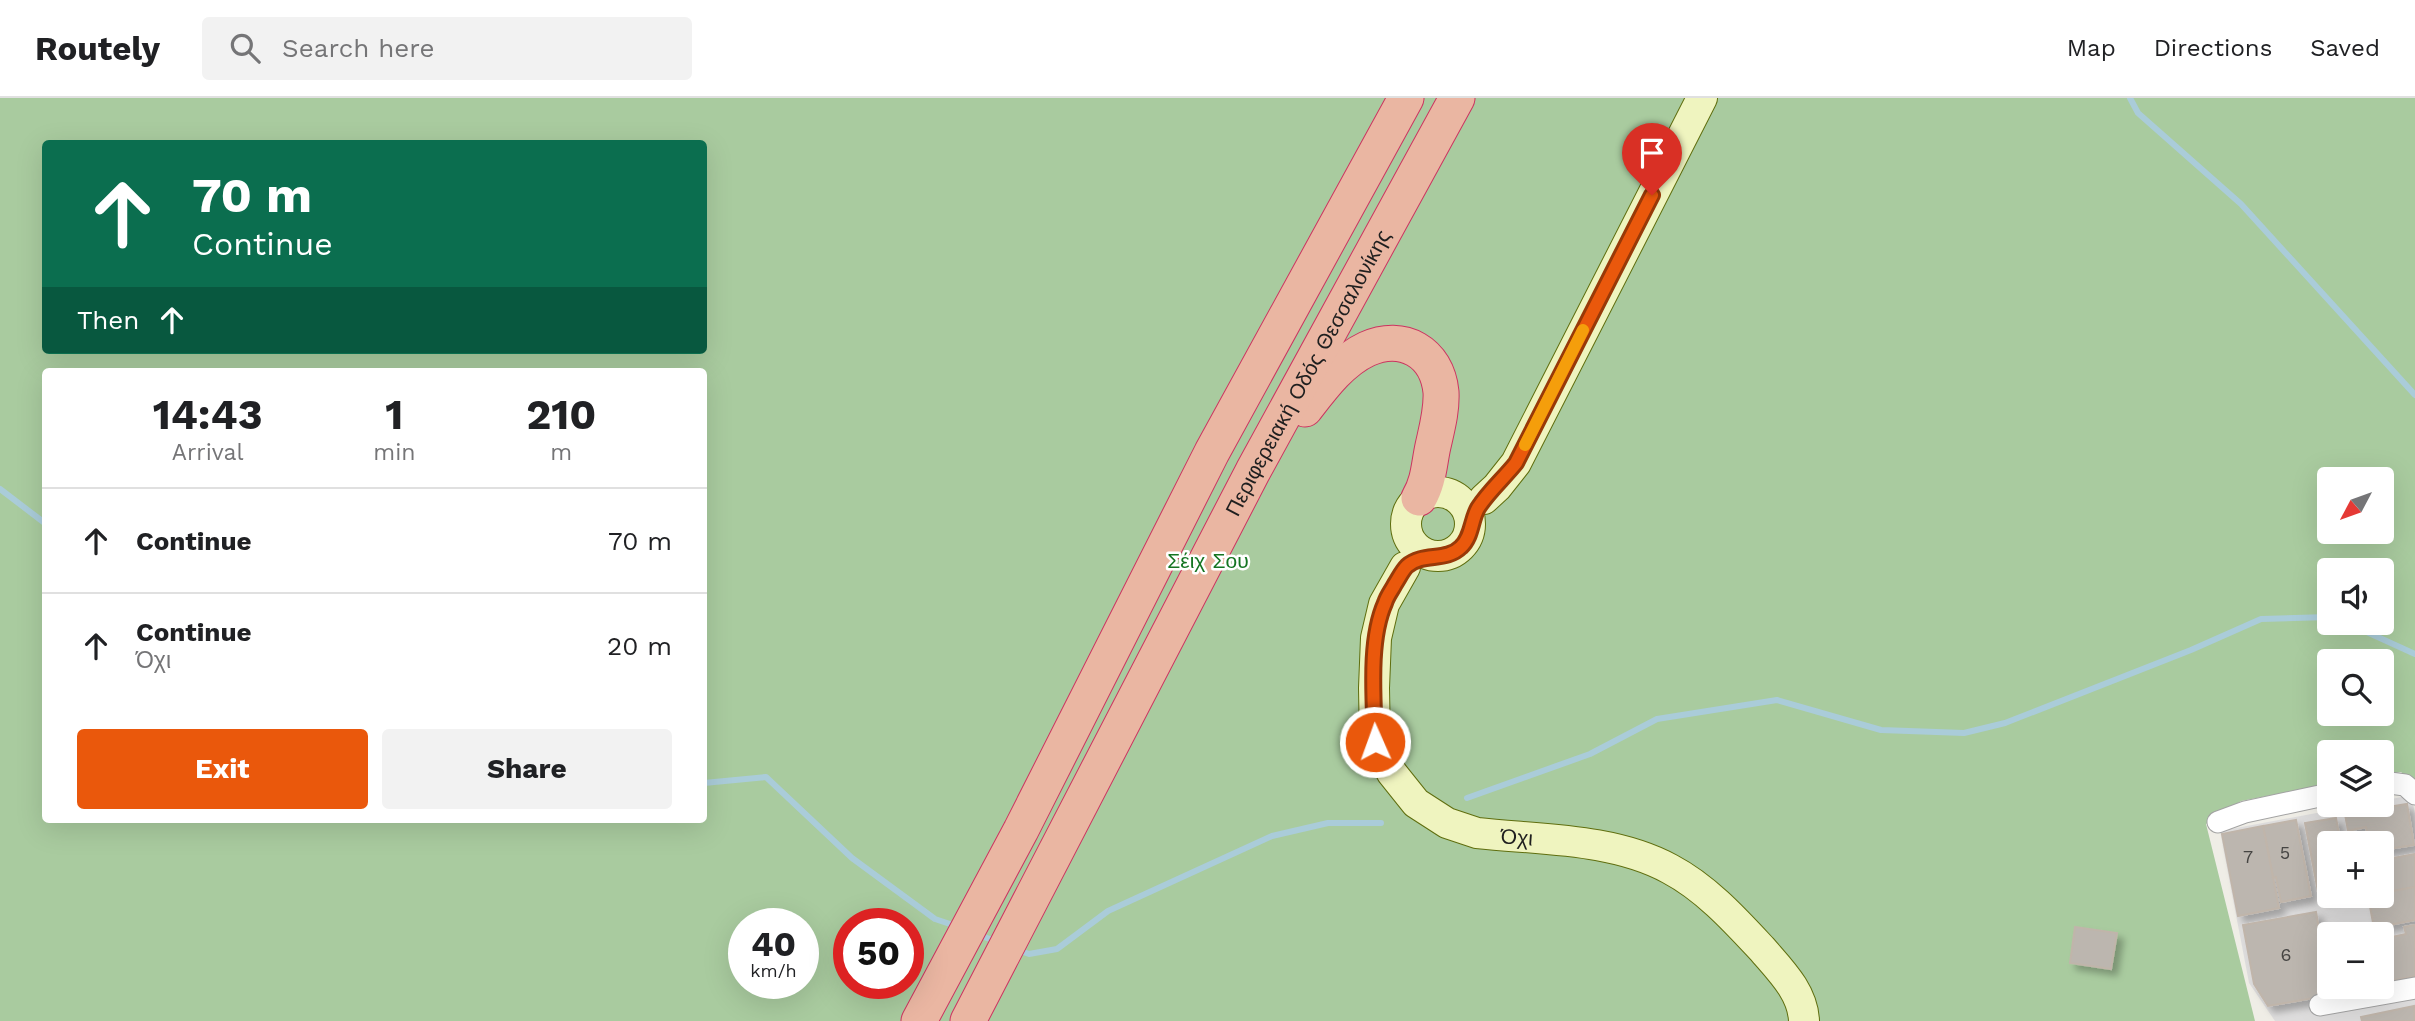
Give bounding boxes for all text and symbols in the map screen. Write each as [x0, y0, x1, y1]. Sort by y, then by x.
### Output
search box [202, 17, 692, 80]
text: Routely [35, 29, 160, 68]
icon: search [226, 29, 264, 67]
text: Search here [282, 33, 434, 63]
text: Map [2067, 34, 2116, 62]
text: Directions [2154, 34, 2272, 62]
text: Saved [2310, 34, 2380, 62]
pin [1622, 123, 1682, 195]
icon: arrive [1633, 134, 1671, 172]
text: 70 m [192, 166, 312, 224]
icon: ahead [77, 168, 168, 259]
text: Continue [192, 225, 333, 263]
street label: Περιφερειακή Οδός Θεσσαλονίκης [1220, 225, 1395, 520]
icon: ahead [153, 301, 191, 339]
text: Then [77, 305, 139, 335]
text: 14:43 [153, 390, 263, 439]
text: 1 [385, 390, 403, 439]
text: 210 [526, 390, 596, 439]
text: Arrival [172, 439, 244, 466]
text: min [373, 439, 416, 466]
text: m [550, 439, 572, 466]
north arrow [2317, 467, 2394, 544]
map controls [2317, 467, 2394, 999]
icon: ahead [77, 522, 115, 560]
text: Continue [136, 526, 252, 556]
text: 70 m [608, 526, 672, 556]
park label: Σέιχ Σου [1167, 548, 1249, 573]
button: sound [2317, 558, 2394, 635]
text: Continue [136, 617, 252, 647]
icon: ahead [77, 627, 115, 665]
text: 20 m [607, 631, 672, 661]
text: Όχι [136, 647, 171, 674]
button: search [2317, 649, 2394, 726]
position arrow [1338, 705, 1412, 779]
button: Exit [77, 729, 368, 809]
button: Share [382, 729, 672, 809]
button: layers [2317, 740, 2394, 817]
street label: Όχι [1499, 823, 1534, 850]
button: + [2317, 831, 2394, 908]
house number: 5 [2280, 842, 2290, 863]
house number: 7 [2243, 846, 2253, 867]
speed limit sign: 50 [833, 908, 924, 999]
button: − [2317, 922, 2394, 999]
text: 40 [751, 923, 796, 965]
house number: 6 [2281, 944, 2291, 965]
text: km/h [750, 960, 797, 981]

